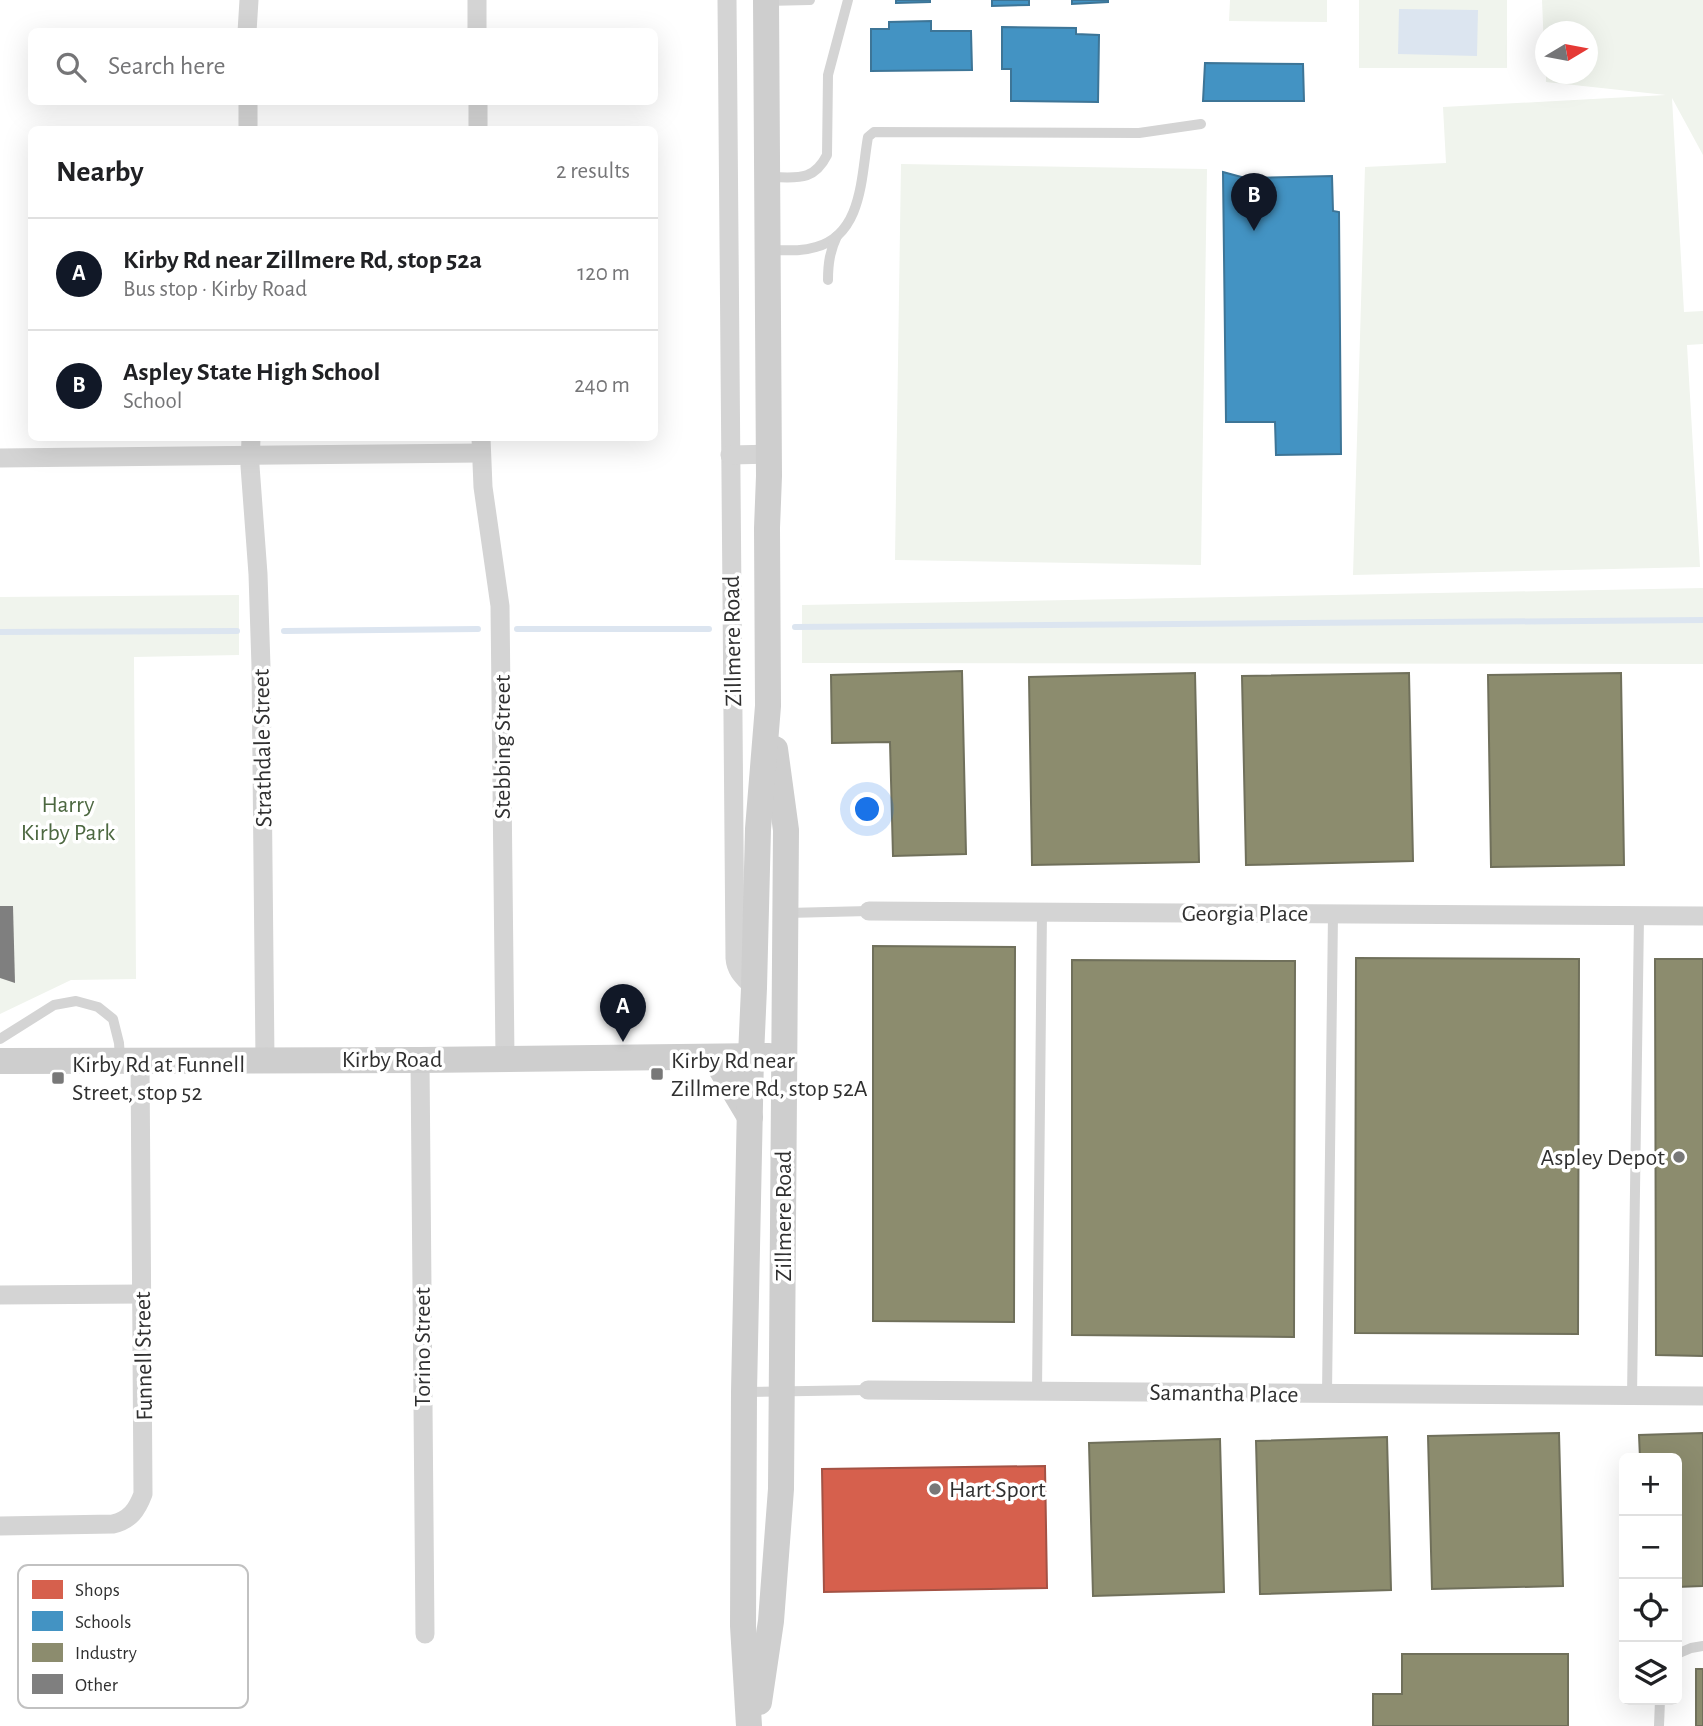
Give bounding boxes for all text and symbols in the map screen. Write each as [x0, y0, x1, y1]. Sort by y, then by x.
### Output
north arrow [1535, 21, 1598, 84]
search box [28, 28, 658, 105]
icon: search [52, 48, 90, 86]
text: Search here [108, 53, 226, 79]
text: Nearby [56, 157, 144, 187]
text: 2 results [556, 160, 630, 183]
pin: B [1231, 173, 1277, 231]
text: Kirby Rd near Zillmere Rd, stop 52a [123, 247, 482, 273]
text: A [72, 262, 86, 285]
text: 120 m [577, 262, 630, 285]
text: Bus stop · Kirby Road [123, 278, 307, 301]
text: Aspley State High School [123, 359, 380, 385]
text: B [72, 374, 86, 397]
text: 240 m [574, 374, 630, 397]
text: School [123, 390, 182, 413]
street label: Zillmere Road [720, 575, 746, 707]
street label: Strathdale Street [250, 668, 276, 828]
street label: Stebbing Street [491, 674, 515, 819]
your location [850, 792, 884, 826]
park label: Harry Kirby Park [21, 793, 115, 845]
street label: Georgia Place [1182, 902, 1308, 926]
pin: A [600, 984, 646, 1042]
street label: Kirby Road [342, 1048, 442, 1072]
place label: Kirby Rd near Zillmere Rd, stop 52A [671, 1049, 868, 1101]
place label: Kirby Rd at Funnell Street, stop 52 [72, 1053, 245, 1105]
marker: Kirby Rd near Zillmere Rd, stop 52A [649, 1066, 665, 1082]
marker: Kirby Rd at Funnell Street, stop 52 [50, 1070, 66, 1086]
place label: Aspley Depot [1541, 1146, 1665, 1170]
marker: Aspley Depot [1671, 1149, 1687, 1165]
street label: Zillmere Road [772, 1150, 796, 1282]
street label: Torino Street [411, 1287, 435, 1407]
street label: Funnell Street [131, 1291, 157, 1421]
street label: Samantha Place [1149, 1381, 1299, 1407]
map controls [1619, 1453, 1682, 1705]
button: + [1619, 1453, 1682, 1516]
place label: Hart Sport [949, 1478, 1046, 1502]
marker: Hart Sport [927, 1481, 943, 1497]
button: − [1619, 1516, 1682, 1579]
legend [18, 1565, 248, 1708]
button: locate [1619, 1579, 1682, 1642]
text: Shops [75, 1581, 120, 1600]
text: Schools [75, 1613, 131, 1632]
button: layers [1619, 1642, 1682, 1705]
text: Industry [75, 1644, 137, 1663]
text: Other [75, 1676, 118, 1695]

